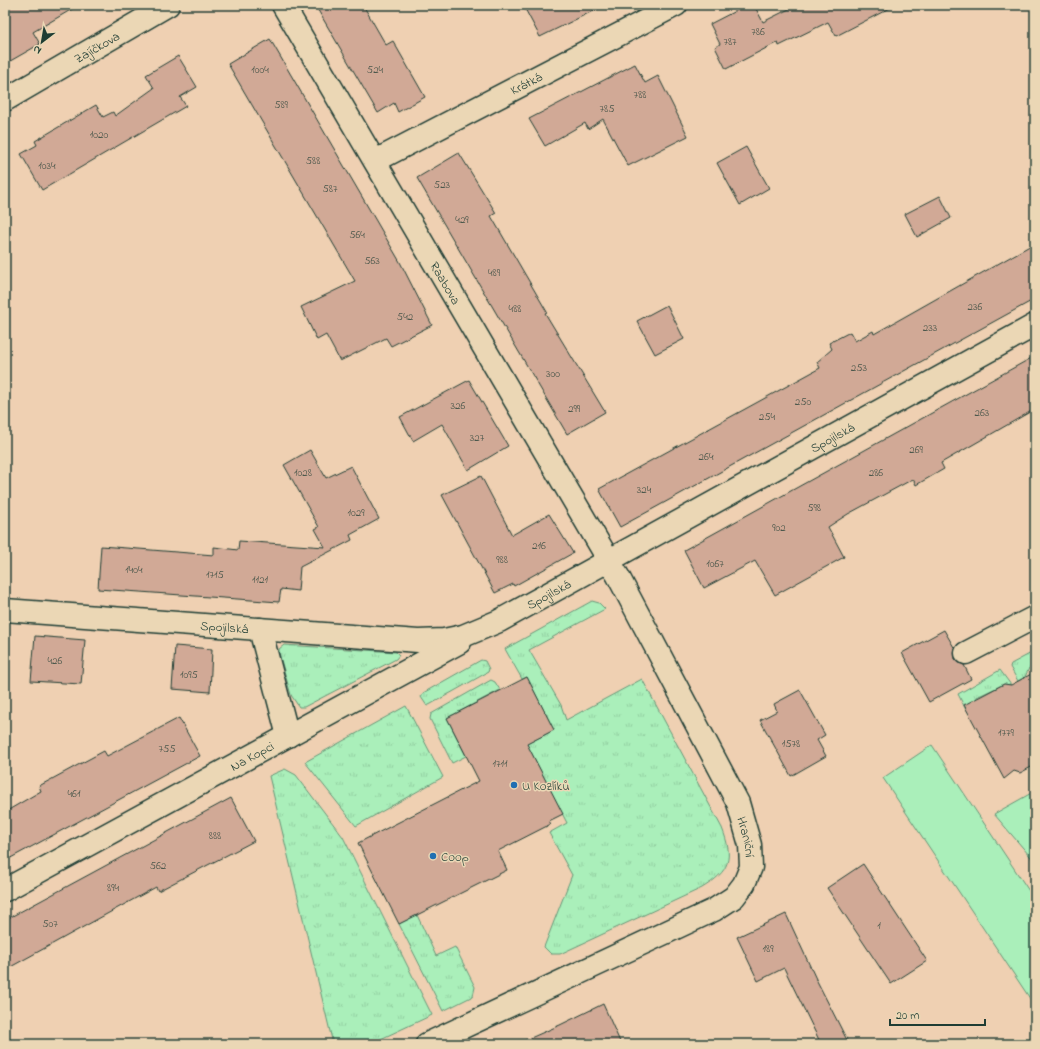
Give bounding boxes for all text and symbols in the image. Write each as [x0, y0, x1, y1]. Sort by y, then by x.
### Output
north arrow [22, 22, 62, 62]
house number: 786 [751, 24, 765, 40]
street label: Zajíčkova [71, 27, 124, 69]
house number: 787 [723, 34, 737, 50]
text: N [30, 41, 45, 58]
house number: 1004 [251, 62, 269, 78]
house number: 524 [367, 62, 384, 78]
street label: Krátká [507, 68, 546, 100]
house number: 788 [634, 87, 646, 103]
house number: 589 [274, 97, 289, 113]
house number: 785 [600, 101, 614, 117]
house number: 1020 [90, 127, 108, 143]
house number: 588 [306, 153, 320, 169]
house number: 1034 [38, 158, 56, 174]
house number: 523 [434, 177, 451, 193]
house number: 587 [323, 181, 338, 197]
house number: 429 [455, 212, 469, 228]
house number: 564 [349, 227, 365, 243]
house number: 563 [364, 253, 380, 269]
street label: Raabova [425, 258, 465, 309]
house number: 489 [488, 265, 501, 281]
house number: 236 [968, 299, 983, 315]
house number: 488 [509, 301, 521, 317]
house number: 542 [397, 309, 414, 325]
house number: 233 [923, 320, 938, 336]
house number: 253 [851, 360, 868, 376]
house number: 300 [546, 366, 560, 382]
house number: 250 [795, 394, 812, 410]
house number: 326 [451, 398, 466, 414]
house number: 299 [568, 401, 581, 417]
house number: 263 [975, 405, 990, 421]
house number: 254 [759, 409, 776, 425]
street label: Spojilská [807, 418, 859, 458]
house number: 327 [470, 430, 485, 446]
house number: 269 [909, 442, 923, 458]
house number: 264 [699, 449, 714, 465]
house number: 1028 [294, 465, 312, 481]
house number: 286 [869, 465, 883, 481]
house number: 324 [637, 482, 652, 498]
house number: 598 [807, 500, 821, 516]
house number: 1029 [347, 505, 365, 521]
house number: 902 [772, 520, 786, 536]
house number: 216 [532, 538, 546, 554]
house number: 988 [496, 552, 508, 568]
house number: 1067 [706, 556, 724, 572]
house number: 1404 [125, 562, 143, 578]
house number: 1715 [206, 567, 224, 583]
house number: 1121 [252, 572, 268, 588]
street label: Spojilská [523, 575, 575, 615]
street label: Spojilská [200, 617, 249, 639]
house number: 426 [48, 653, 63, 669]
house number: 1095 [180, 667, 198, 683]
house number: 1779 [998, 725, 1015, 741]
house number: 1578 [782, 736, 800, 752]
street label: Na Kopci [227, 737, 278, 777]
house number: 755 [158, 741, 176, 757]
house number: 1711 [492, 756, 508, 772]
place label: U Kozlíků [522, 777, 570, 796]
marker: U Kozlíků [509, 780, 519, 790]
house number: 461 [68, 786, 81, 802]
street label: Hraniční [731, 815, 759, 858]
house number: 888 [209, 828, 221, 844]
place label: Coop [441, 848, 469, 867]
marker: Coop [428, 851, 438, 861]
house number: 562 [150, 858, 167, 874]
house number: 894 [107, 880, 119, 896]
house number: 507 [42, 916, 58, 932]
house number: 1 [877, 918, 881, 934]
house number: 189 [763, 941, 774, 957]
scale bar [890, 1001, 985, 1027]
text: 20 m [896, 1007, 919, 1025]

